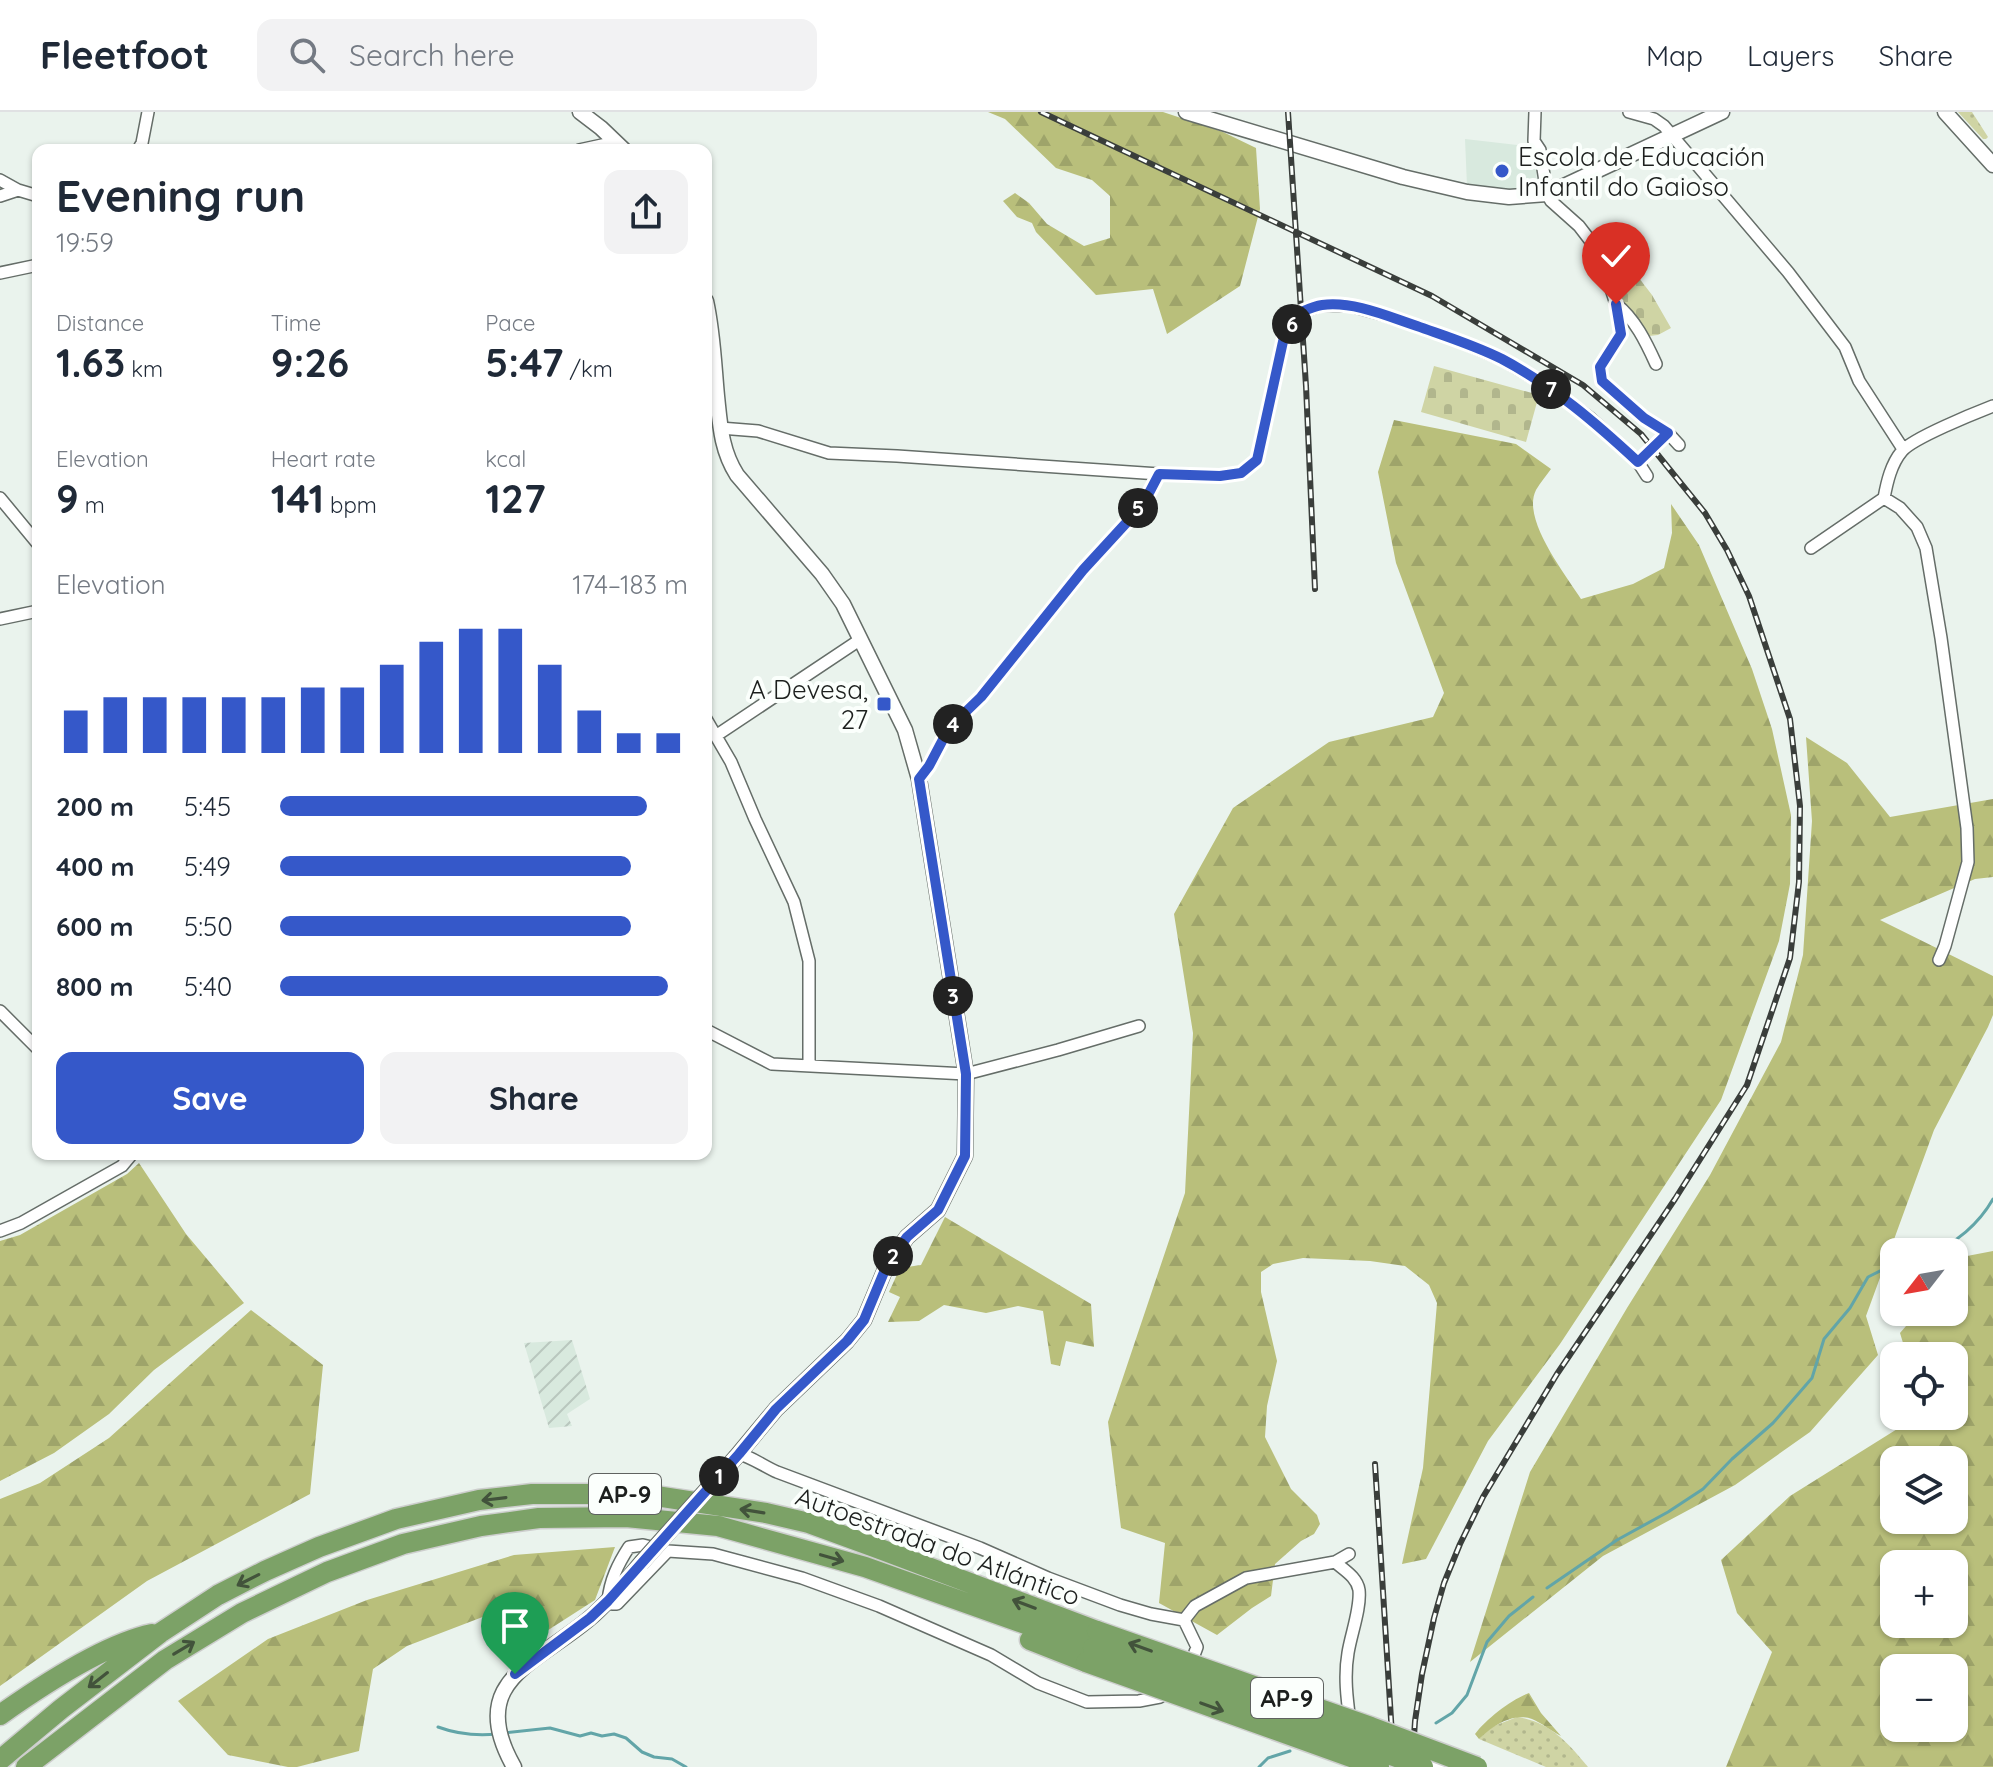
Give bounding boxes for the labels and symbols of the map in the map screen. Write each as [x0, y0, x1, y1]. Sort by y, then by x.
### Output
place label: Escola de Educación Infantil do Gaioso [1518, 140, 1765, 203]
marker: Escola de Educación Infantil do Gaioso [1493, 162, 1511, 180]
pin [1582, 222, 1650, 304]
pin: 6 [1272, 304, 1312, 344]
pin: 7 [1531, 369, 1571, 409]
pin: 5 [1118, 488, 1158, 528]
place label: A Devesa, 27 [749, 673, 868, 736]
marker: A Devesa, 27 [875, 695, 893, 713]
pin: 4 [933, 704, 973, 744]
pin: 3 [933, 976, 973, 1016]
pin: 2 [873, 1236, 913, 1276]
north arrow [1880, 1238, 1968, 1326]
pin: 1 [699, 1456, 739, 1496]
road number: AP-9 [589, 1474, 661, 1514]
street label: Autoestrada do Atlántico [791, 1479, 1085, 1613]
one-way arrow [481, 1491, 508, 1506]
one-way arrow [740, 1502, 765, 1517]
one-way arrow [819, 1551, 845, 1566]
one-way arrow [236, 1573, 260, 1588]
pin [481, 1592, 549, 1674]
one-way arrow [1012, 1596, 1037, 1610]
one-way arrow [1127, 1638, 1152, 1653]
one-way arrow [172, 1640, 195, 1656]
one-way arrow [88, 1672, 110, 1689]
road number: AP-9 [1251, 1678, 1323, 1718]
one-way arrow [1199, 1701, 1224, 1715]

